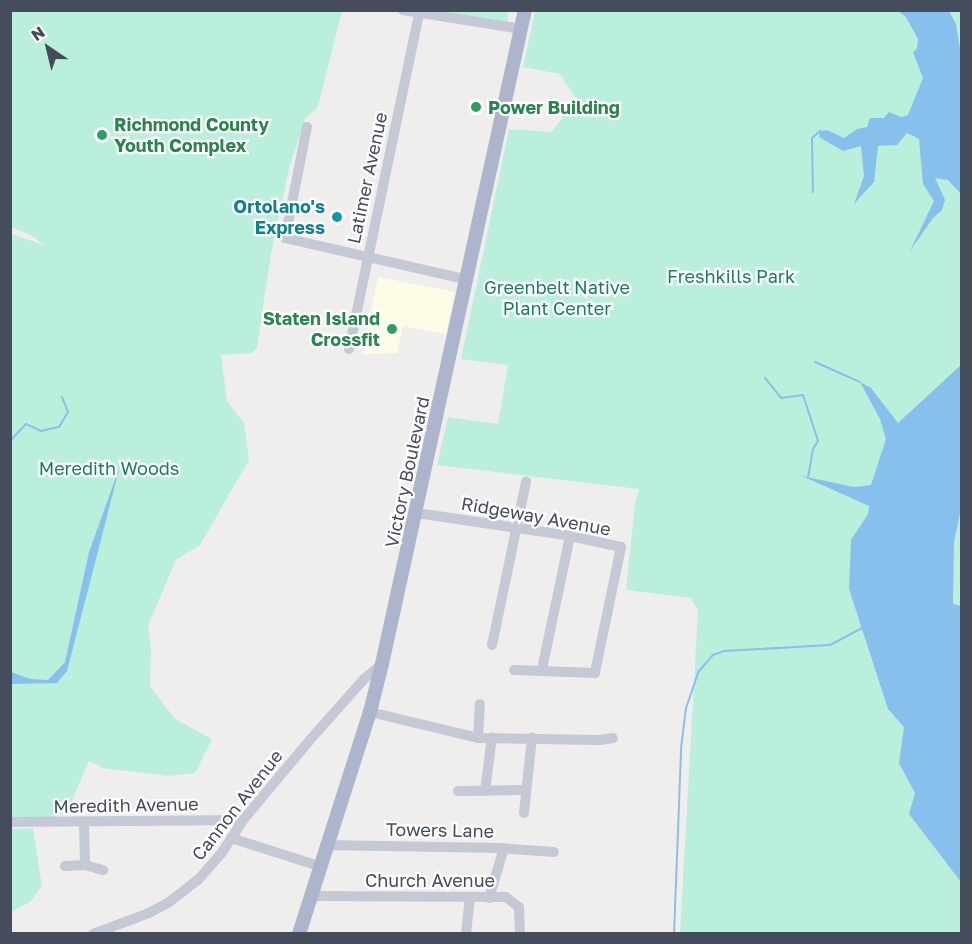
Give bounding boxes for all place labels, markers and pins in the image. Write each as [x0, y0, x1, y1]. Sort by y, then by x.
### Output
place label: Power Building [488, 96, 620, 118]
marker: Power Building [469, 100, 483, 114]
place label: Richmond County Youth Complex [114, 114, 269, 156]
marker: Richmond County Youth Complex [95, 128, 109, 142]
place label: Ortolano's Express [233, 196, 325, 238]
marker: Ortolano's Express [330, 210, 344, 224]
place label: Staten Island Crossfit [263, 308, 380, 350]
marker: Staten Island Crossfit [385, 322, 399, 336]

